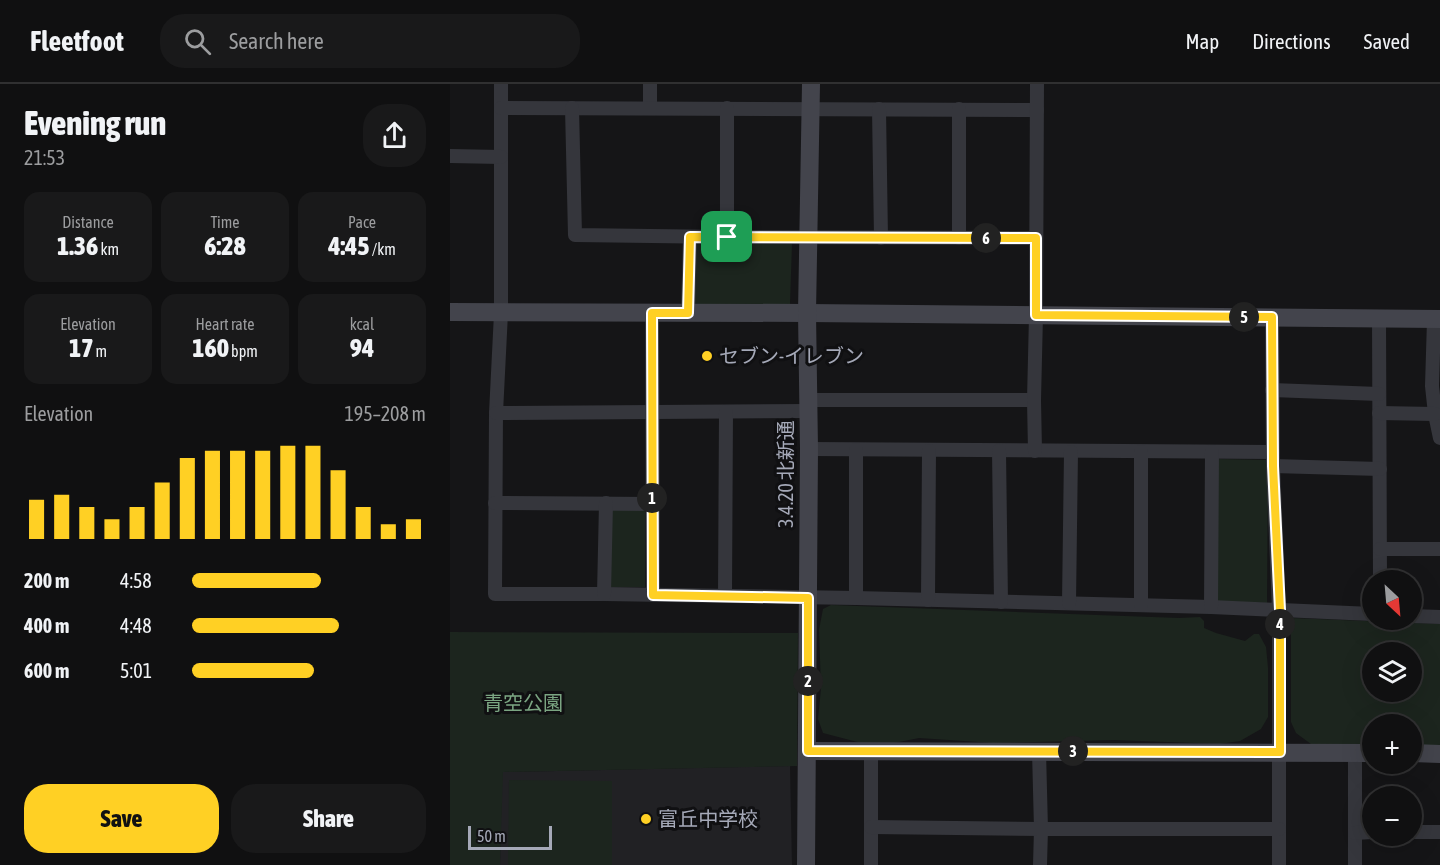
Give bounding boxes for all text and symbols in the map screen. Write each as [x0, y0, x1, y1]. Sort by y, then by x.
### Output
search box [160, 14, 580, 68]
text: Fleetfoot [30, 25, 124, 57]
icon: search [181, 25, 214, 58]
text: Search here [229, 28, 324, 54]
text: Map [1185, 29, 1219, 53]
text: Directions [1252, 29, 1331, 53]
text: Saved [1364, 29, 1410, 53]
text: Evening run [24, 104, 166, 142]
button: share [363, 104, 426, 167]
text: 21:53 [24, 146, 65, 169]
pin [701, 211, 752, 262]
text: Distance [62, 213, 114, 231]
text: Time [210, 213, 240, 231]
text: Pace [348, 213, 376, 231]
icon: arrive [710, 220, 743, 253]
pin: 6 [971, 223, 1001, 253]
text: 6 [982, 229, 990, 247]
text: 1.36 [57, 231, 98, 261]
text: 6:28 [204, 231, 246, 261]
text: 4:45 [328, 231, 370, 261]
text: km [98, 240, 119, 258]
text: /km [370, 240, 396, 258]
pin: 5 [1229, 302, 1259, 332]
text: 5 [1240, 308, 1248, 326]
text: Elevation [60, 315, 116, 333]
text: Heart rate [196, 315, 254, 333]
text: kcal [350, 315, 374, 333]
text: 17 [69, 333, 93, 363]
text: 160 [192, 333, 229, 363]
text: 94 [350, 333, 374, 363]
text: m [93, 342, 107, 360]
text: bpm [229, 342, 258, 360]
place label: セブン-イレブン [719, 344, 864, 367]
marker: セブン-イレブン [700, 349, 714, 363]
text: Elevation [24, 402, 93, 425]
text: 195–208 m [344, 402, 426, 425]
street label: 3.4.20 北新通 [774, 420, 797, 528]
pin: 1 [637, 483, 667, 513]
text: 1 [648, 489, 656, 507]
text: 200 m [24, 569, 69, 592]
text: 4:58 [120, 569, 152, 592]
north arrow [1362, 570, 1422, 630]
map controls [1362, 570, 1422, 846]
pin: 4 [1265, 609, 1295, 639]
text: 400 m [24, 614, 69, 637]
text: 4:48 [120, 614, 152, 637]
text: 4 [1276, 615, 1284, 633]
button: layers [1362, 642, 1422, 702]
text: 600 m [24, 659, 69, 682]
text: 5:01 [120, 659, 152, 682]
pin: 2 [793, 666, 823, 696]
text: 2 [804, 672, 812, 690]
park label: 青空公園 [483, 691, 563, 714]
button: + [1362, 714, 1422, 774]
pin: 3 [1058, 736, 1088, 766]
text: 3 [1069, 742, 1077, 760]
button: Save [24, 784, 219, 853]
button: Share [231, 784, 426, 853]
button: − [1362, 786, 1422, 846]
place label: 富丘中学校 [658, 807, 758, 830]
marker: 富丘中学校 [639, 812, 653, 826]
scale bar [468, 823, 552, 850]
text: 50 m [477, 827, 506, 845]

